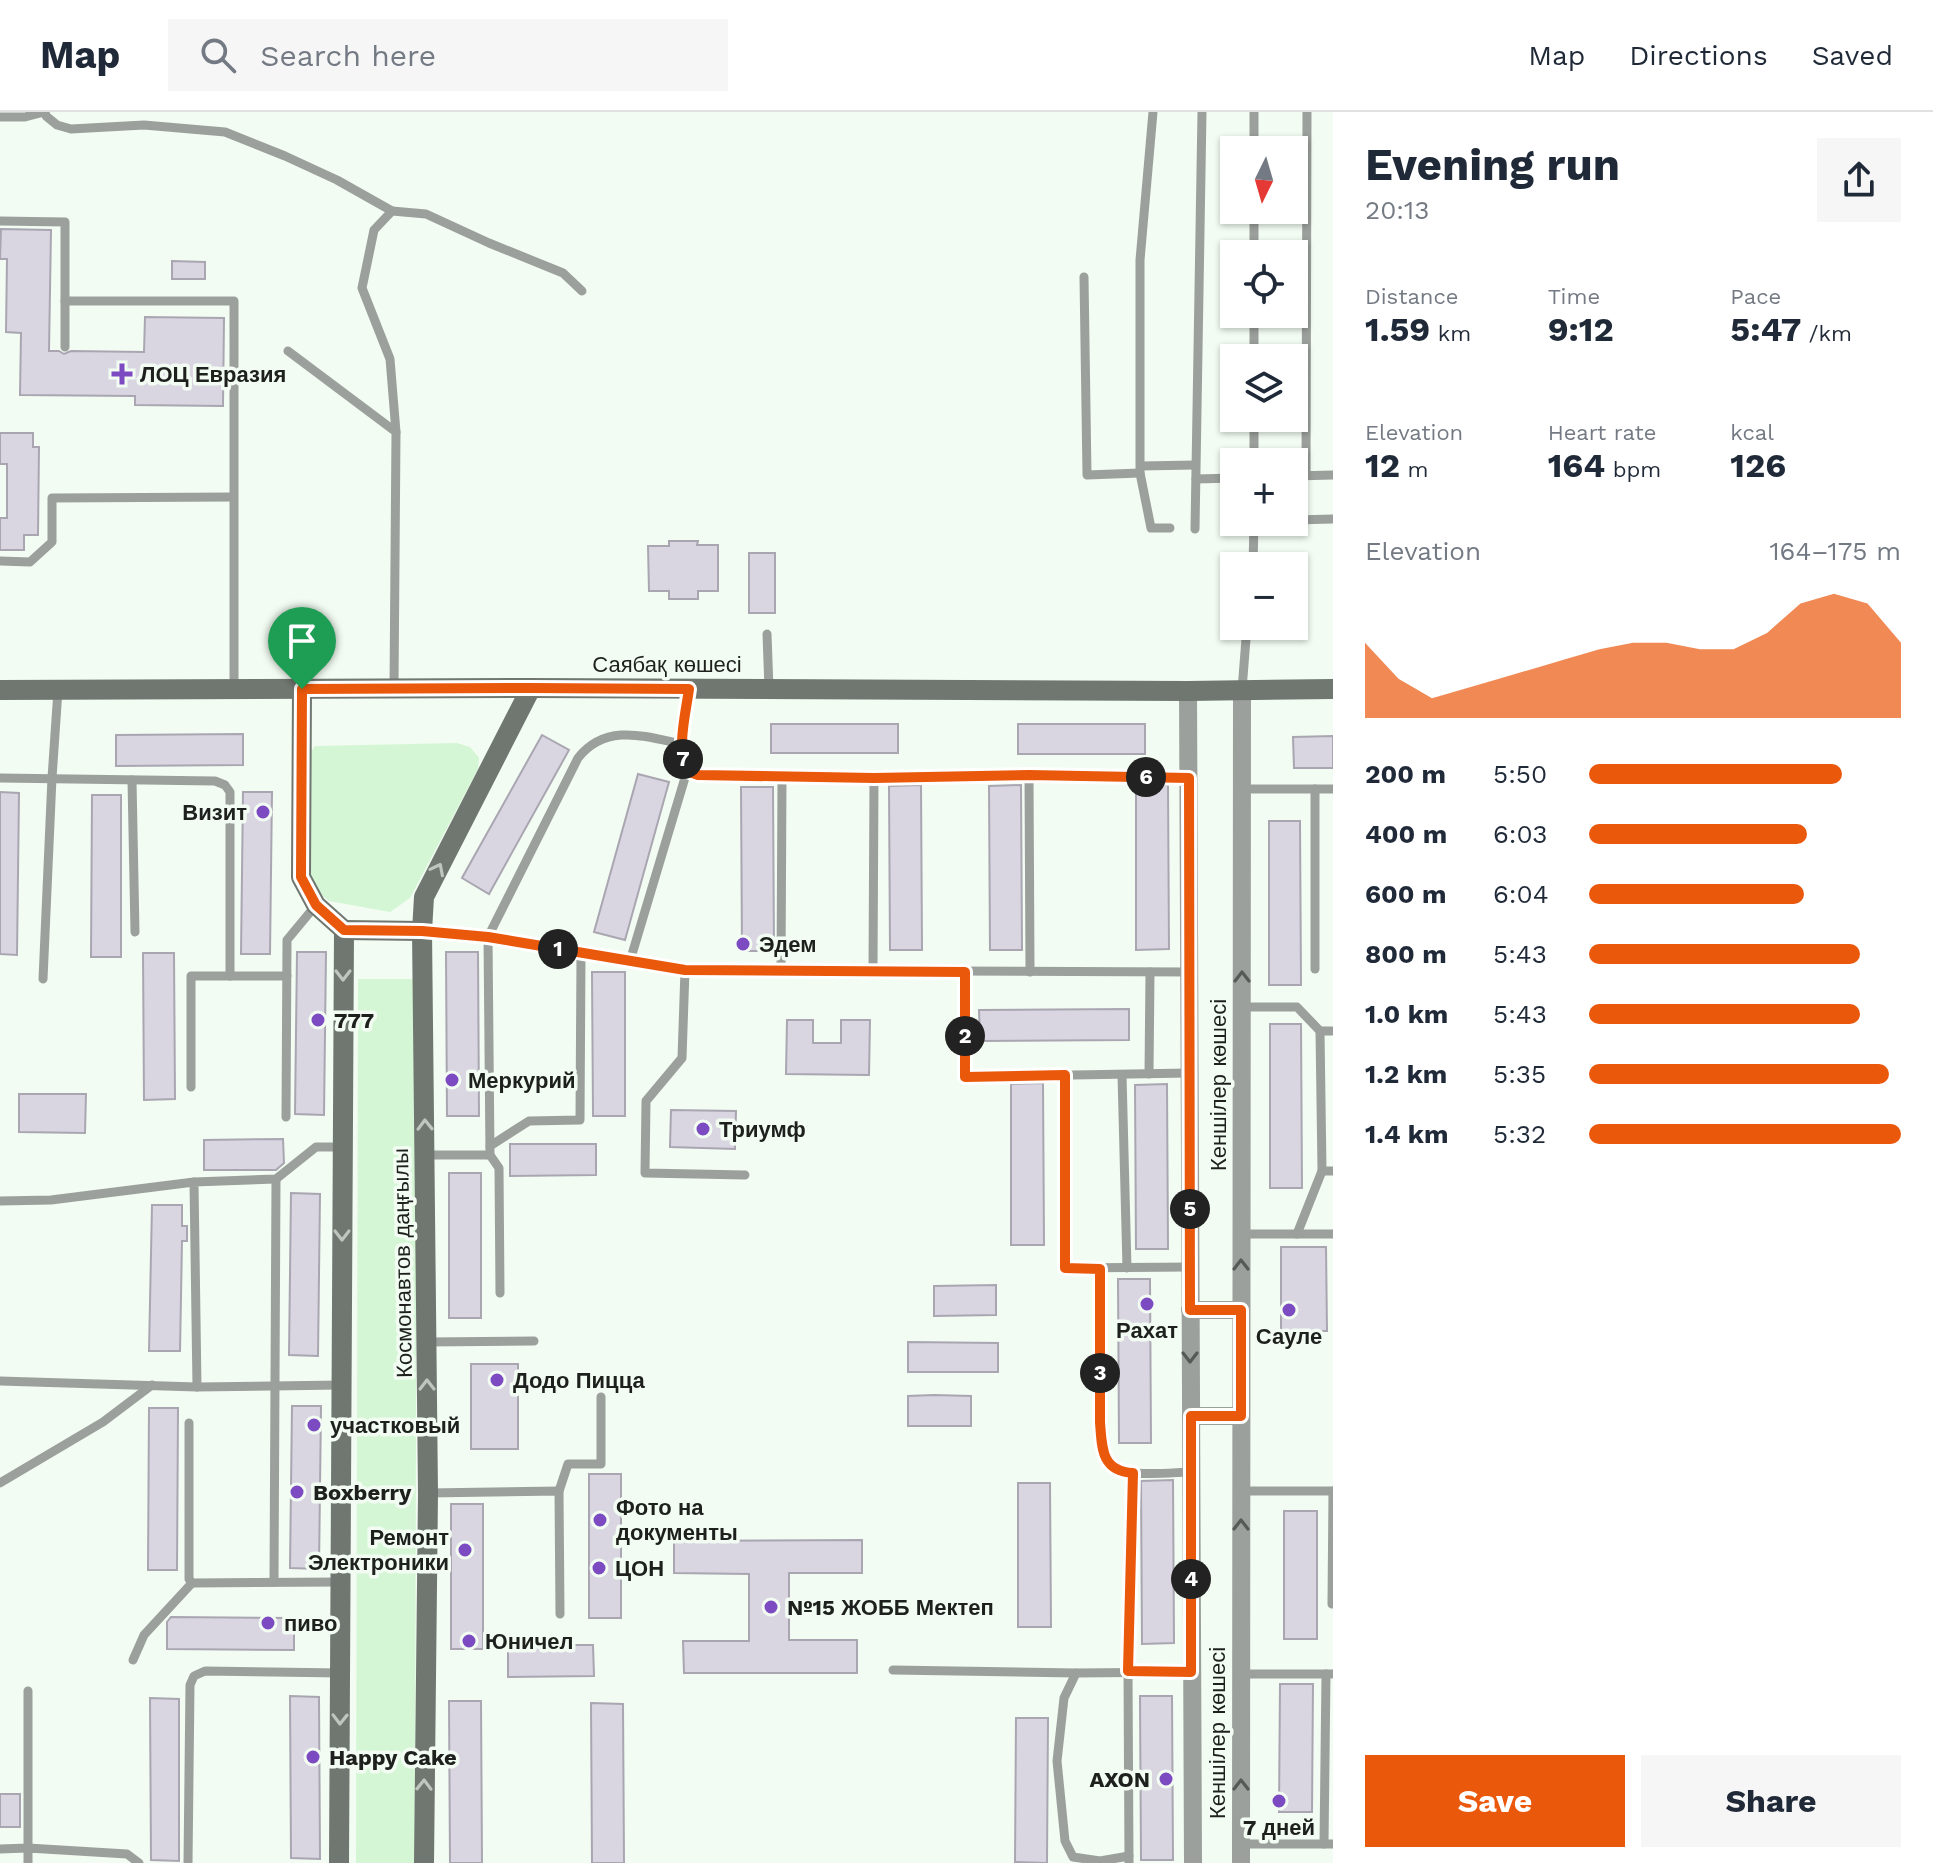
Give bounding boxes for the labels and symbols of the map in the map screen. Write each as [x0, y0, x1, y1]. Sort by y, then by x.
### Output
north arrow [1220, 136, 1308, 224]
place label: ЛОЦ Евразия [140, 362, 286, 387]
marker: ЛОЦ Евразия [111, 363, 133, 385]
pin [268, 607, 336, 689]
street label: Саябақ көшесі [592, 652, 742, 677]
pin: 7 [663, 739, 703, 779]
pin: 6 [1126, 757, 1166, 797]
place label: Визит [182, 800, 247, 825]
marker: Визит [254, 803, 272, 821]
one-way arrow [428, 862, 444, 877]
pin: 1 [538, 929, 578, 969]
place label: Эдем [759, 932, 817, 957]
marker: Эдем [734, 935, 752, 953]
one-way arrow [334, 969, 352, 982]
one-way arrow [1233, 970, 1251, 983]
street label: Кеншілер көшесі [1206, 999, 1231, 1171]
place label: 777 [334, 1008, 374, 1033]
marker: 777 [309, 1011, 327, 1029]
pin: 2 [945, 1016, 985, 1056]
place label: Меркурий [468, 1068, 575, 1093]
marker: Меркурий [443, 1071, 461, 1089]
place label: Триумф [719, 1117, 806, 1142]
one-way arrow [416, 1118, 433, 1131]
marker: Триумф [694, 1120, 712, 1138]
street label: Космонавтов даңғылы [388, 1148, 417, 1378]
pin: 5 [1170, 1189, 1210, 1229]
one-way arrow [333, 1229, 351, 1242]
one-way arrow [1232, 1258, 1250, 1271]
marker: Рахат [1138, 1295, 1156, 1313]
marker: Сауле [1280, 1301, 1298, 1319]
place label: Рахат [1116, 1318, 1178, 1343]
place label: Сауле [1256, 1324, 1322, 1349]
one-way arrow [1181, 1351, 1199, 1364]
pin: 3 [1080, 1353, 1120, 1393]
place label: Додо Пицца [513, 1368, 645, 1393]
marker: Додо Пицца [488, 1371, 506, 1389]
one-way arrow [418, 1378, 436, 1391]
place label: участковый [330, 1413, 460, 1438]
marker: участковый [305, 1416, 323, 1434]
place label: Boxberry [313, 1480, 412, 1505]
marker: Boxberry [288, 1483, 306, 1501]
place label: Фото на документы [616, 1495, 738, 1545]
marker: Фото на документы [591, 1511, 609, 1529]
one-way arrow [1232, 1518, 1250, 1531]
place label: Ремонт Электроники [308, 1525, 449, 1575]
marker: Ремонт Электроники [456, 1541, 474, 1559]
place label: ЦОН [615, 1556, 664, 1581]
marker: ЦОН [590, 1559, 608, 1577]
pin: 4 [1171, 1559, 1211, 1599]
place label: №15 ЖОББ Мектеп [787, 1595, 994, 1620]
marker: №15 ЖОББ Мектеп [762, 1598, 780, 1616]
place label: пиво [284, 1611, 338, 1636]
marker: пиво [259, 1614, 277, 1632]
place label: Юничел [485, 1629, 573, 1654]
marker: Юничел [460, 1632, 478, 1650]
street label: Кеншілер көшесі [1205, 1647, 1230, 1819]
one-way arrow [331, 1713, 349, 1726]
place label: Happy Cake [329, 1745, 457, 1770]
marker: Happy Cake [304, 1748, 322, 1766]
place label: AXON [1090, 1767, 1150, 1792]
marker: AXON [1157, 1770, 1175, 1788]
one-way arrow [416, 1778, 433, 1791]
one-way arrow [1232, 1778, 1250, 1791]
marker: 7 дней [1270, 1792, 1288, 1810]
place label: 7 дней [1243, 1815, 1315, 1840]

